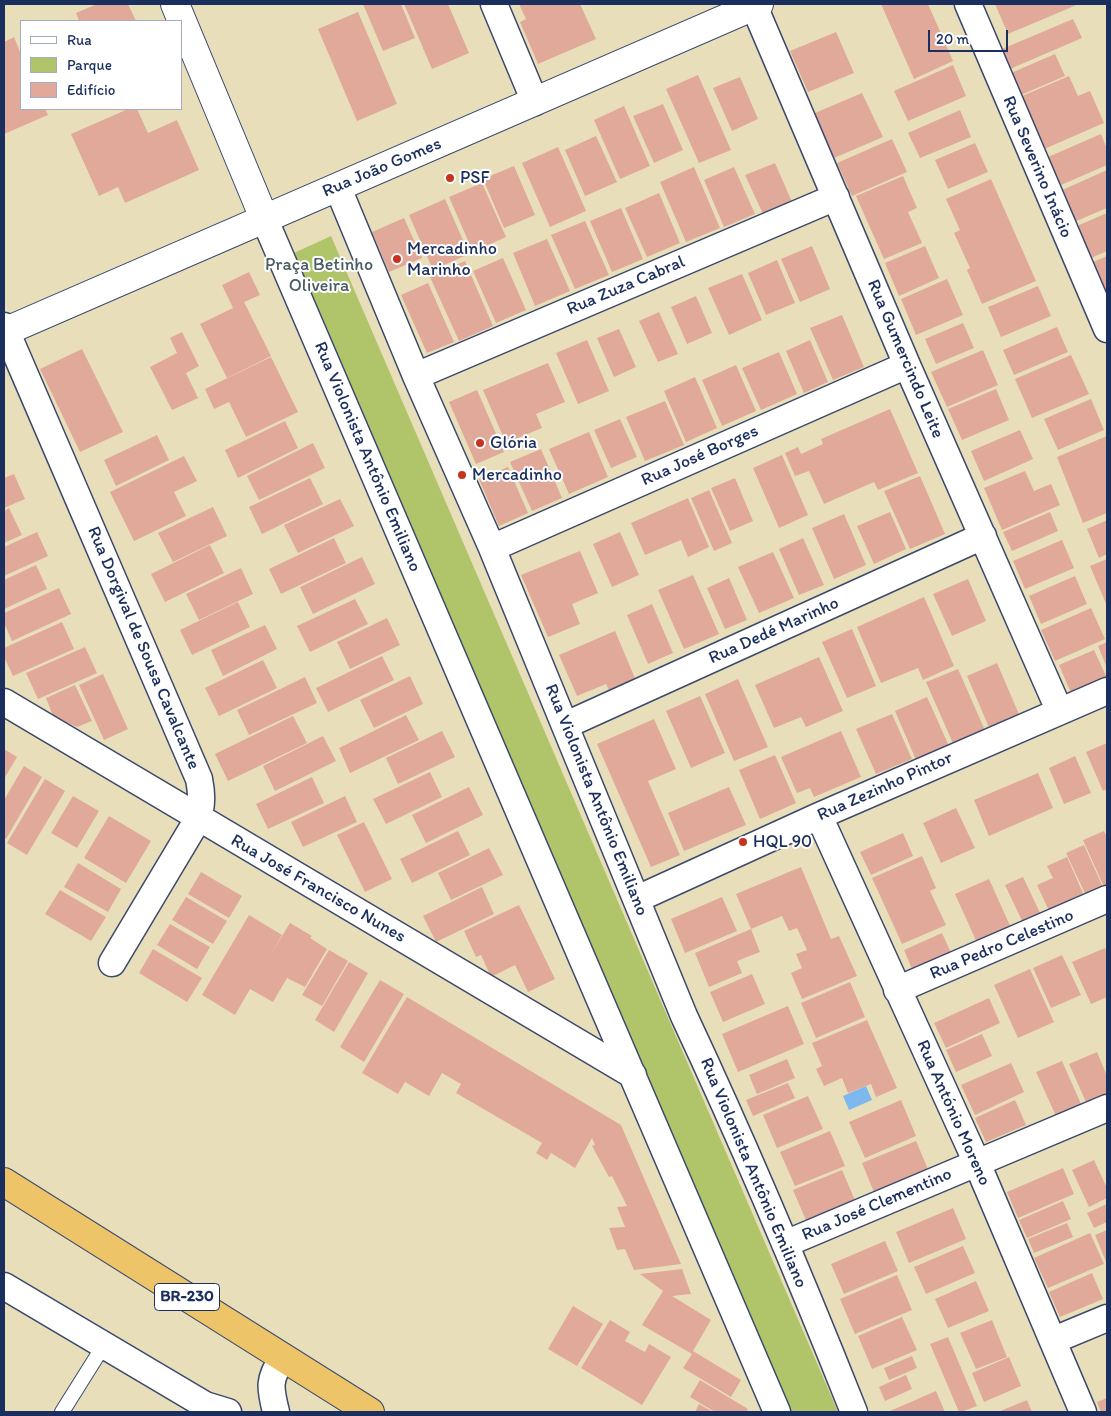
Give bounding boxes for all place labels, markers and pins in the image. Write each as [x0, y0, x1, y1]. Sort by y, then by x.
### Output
place label: PSF [460, 167, 490, 189]
marker: PSF [444, 172, 456, 184]
place label: Mercadinho Marinho [407, 238, 497, 280]
marker: Mercadinho Marinho [391, 253, 403, 265]
place label: Glória [490, 432, 537, 454]
marker: Glória [474, 437, 486, 449]
place label: Mercadinho [472, 464, 562, 486]
marker: Mercadinho [456, 469, 468, 481]
place label: HQL 90 [753, 831, 812, 853]
marker: HQL 90 [737, 836, 749, 848]

